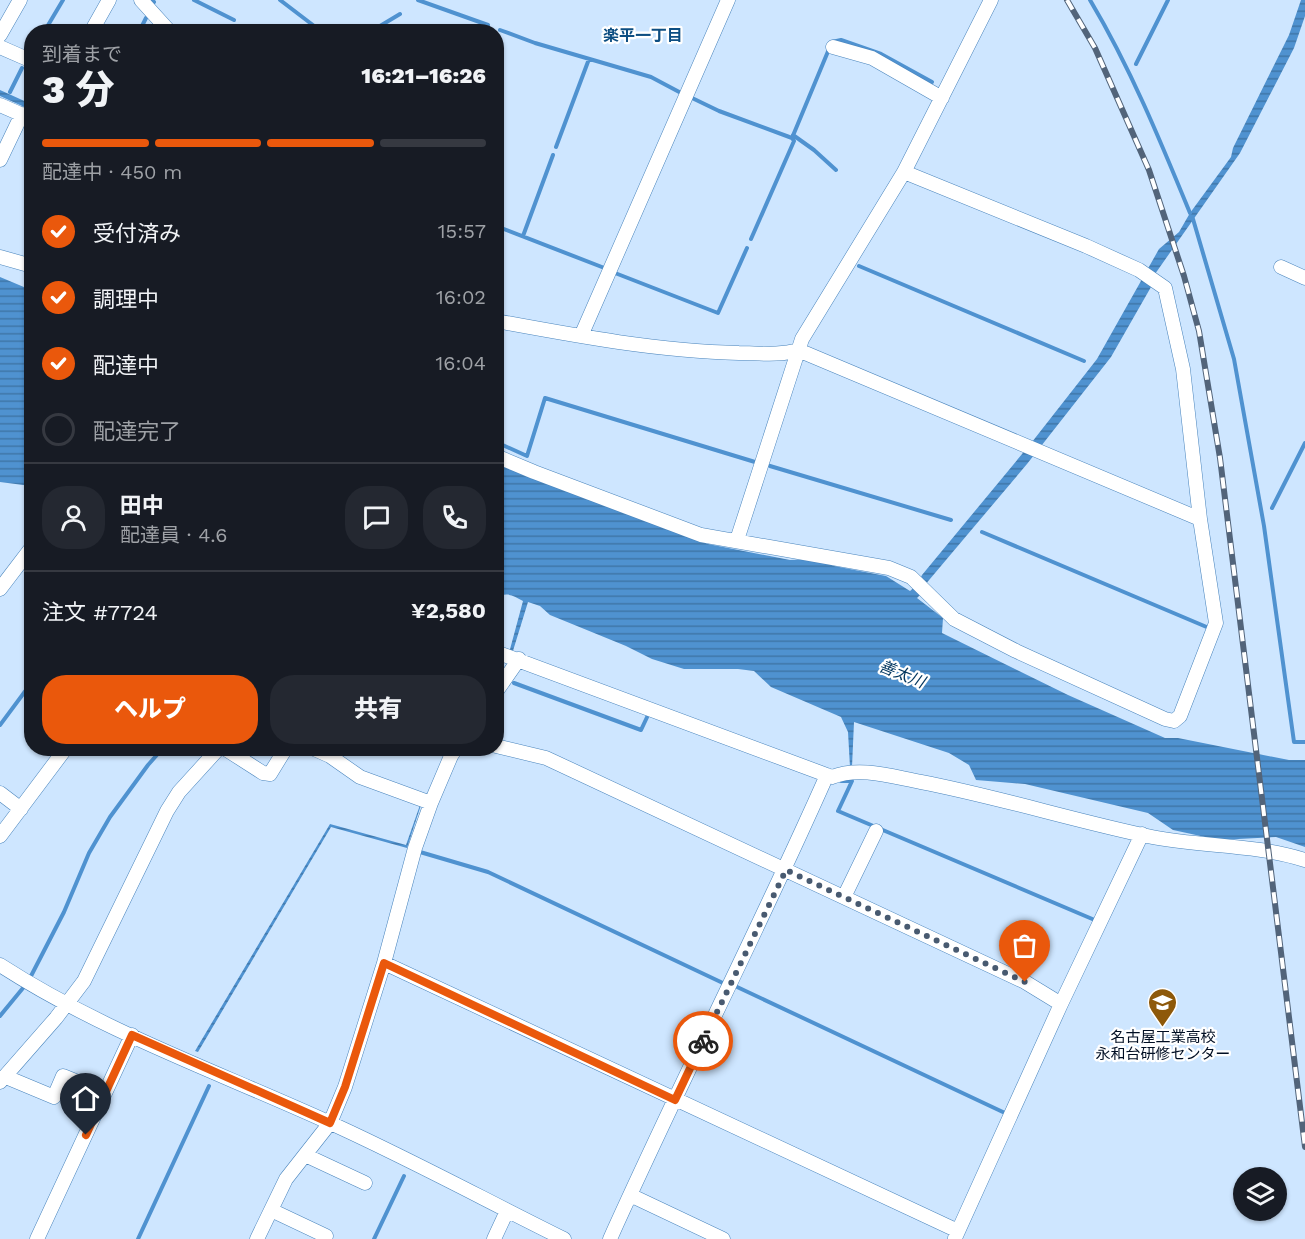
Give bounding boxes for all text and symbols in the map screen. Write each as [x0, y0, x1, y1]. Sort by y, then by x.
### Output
district label: 楽平一丁目 [603, 26, 683, 45]
text: 到着まで [42, 42, 122, 66]
text: 16:21–16:26 [361, 63, 486, 88]
text: 3 分 [42, 67, 115, 112]
text: 配達中 · 450 m [42, 160, 182, 184]
icon: check [42, 215, 75, 248]
text: 15:57 [438, 219, 486, 243]
text: 受付済み [93, 221, 181, 246]
icon: check [42, 281, 75, 314]
text: 16:02 [436, 285, 486, 309]
text: 調理中 [93, 287, 159, 312]
icon: check [42, 347, 75, 380]
text: 16:04 [435, 351, 486, 375]
text: 配達中 [93, 353, 159, 378]
text: 配達完了 [93, 419, 181, 444]
button: person [42, 486, 105, 549]
button: chat [345, 486, 408, 549]
button: phone [423, 486, 486, 549]
text: 田中 [120, 493, 164, 518]
text: 配達員 · 4.6 [120, 523, 227, 547]
text: ¥2,580 [411, 598, 486, 623]
text: 注文 #7724 [42, 600, 158, 625]
water label: 善太川 [876, 656, 930, 693]
button: ヘルプ [42, 675, 258, 744]
button: 共有 [270, 675, 486, 744]
pin [999, 920, 1050, 982]
icon: bag [1008, 929, 1041, 962]
school or university icon: 名古屋工業高校 永和台研修センター [1147, 986, 1179, 1028]
courier [673, 1011, 733, 1071]
icon: bike [687, 1025, 720, 1058]
place label: 名古屋工業高校 永和台研修センター [1095, 1028, 1231, 1063]
pin [60, 1073, 111, 1135]
icon: home [69, 1082, 102, 1115]
map controls [1233, 1167, 1287, 1221]
button: layers [1233, 1167, 1287, 1221]

